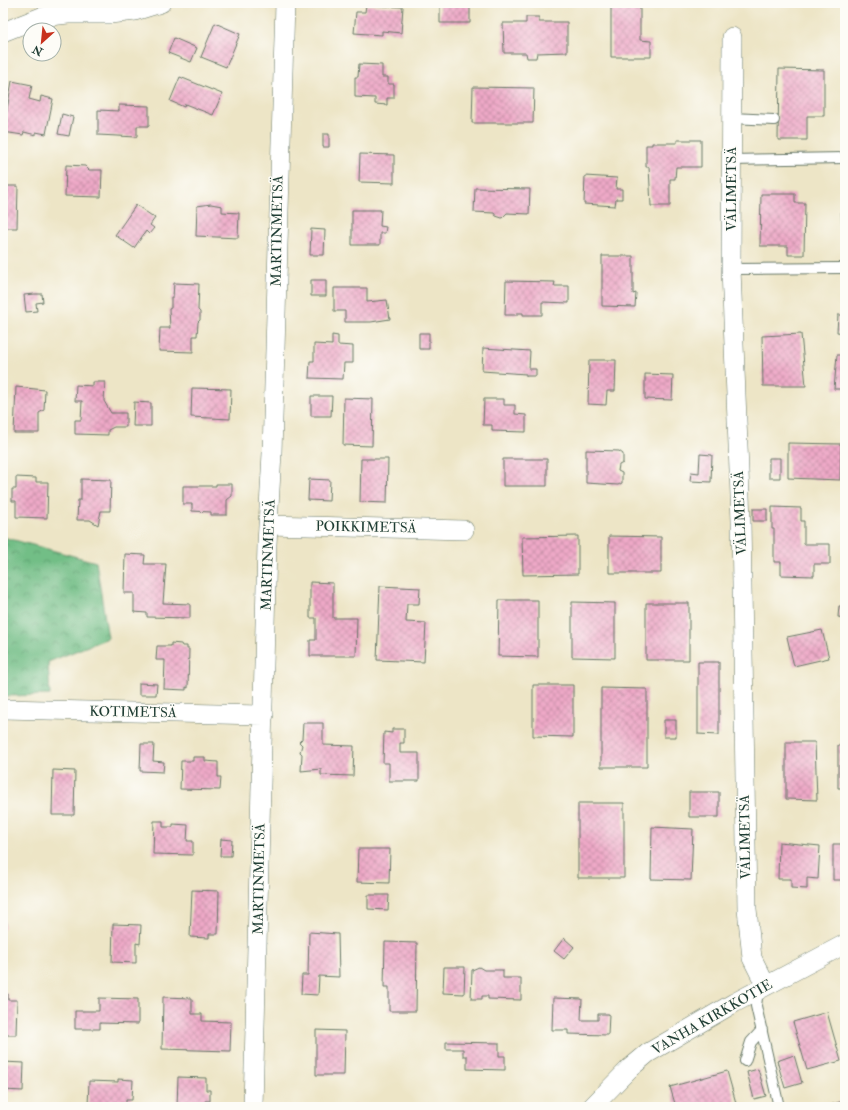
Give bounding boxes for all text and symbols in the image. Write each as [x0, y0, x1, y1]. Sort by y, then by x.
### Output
north arrow [22, 22, 62, 62]
text: N [29, 42, 46, 59]
street label: VÄLIMETSÄ [723, 147, 740, 231]
street label: MARTINMETSÄ [268, 175, 286, 287]
street label: VÄLIMETSÄ [730, 470, 750, 556]
street label: MARTINMETSÄ [258, 499, 278, 611]
street label: POIKKIMETSÄ [315, 518, 417, 536]
street label: KOTIMETSÄ [89, 703, 177, 721]
street label: VÄLIMETSÄ [736, 794, 754, 879]
street label: MARTINMETSÄ [250, 823, 268, 935]
street label: VANHA KIRKKOTIE [649, 976, 775, 1058]

